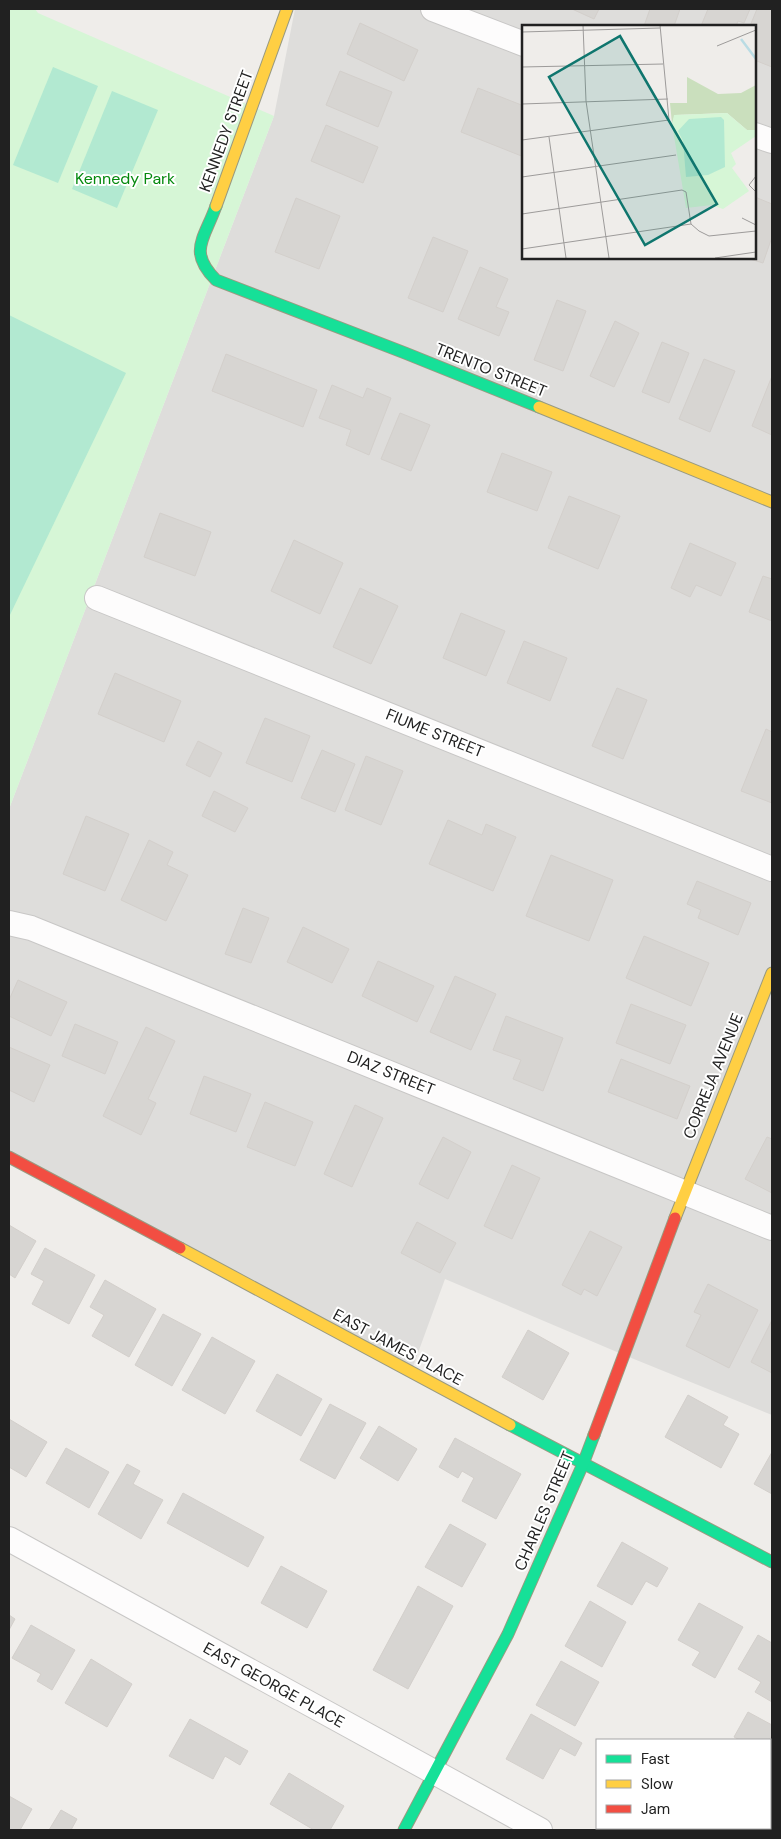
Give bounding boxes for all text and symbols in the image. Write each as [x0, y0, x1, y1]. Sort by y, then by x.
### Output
inset map [522, 25, 756, 259]
street label: KENNEDY STREET [194, 67, 258, 195]
park label: Kennedy Park [75, 168, 175, 189]
street label: TRENTO STREET [432, 338, 550, 402]
street label: FIUME STREET [383, 704, 487, 762]
street label: CORREJA AVENUE [678, 1010, 748, 1142]
street label: DIAZ STREET [344, 1046, 438, 1100]
street label: EAST JAMES PLACE [329, 1304, 467, 1390]
street label: CHARLES STREET [509, 1448, 579, 1574]
street label: EAST GEORGE PLACE [200, 1637, 348, 1733]
legend [596, 1739, 771, 1829]
text: Fast [641, 1749, 670, 1769]
text: Slow [641, 1774, 674, 1794]
text: Jam [641, 1799, 670, 1819]

